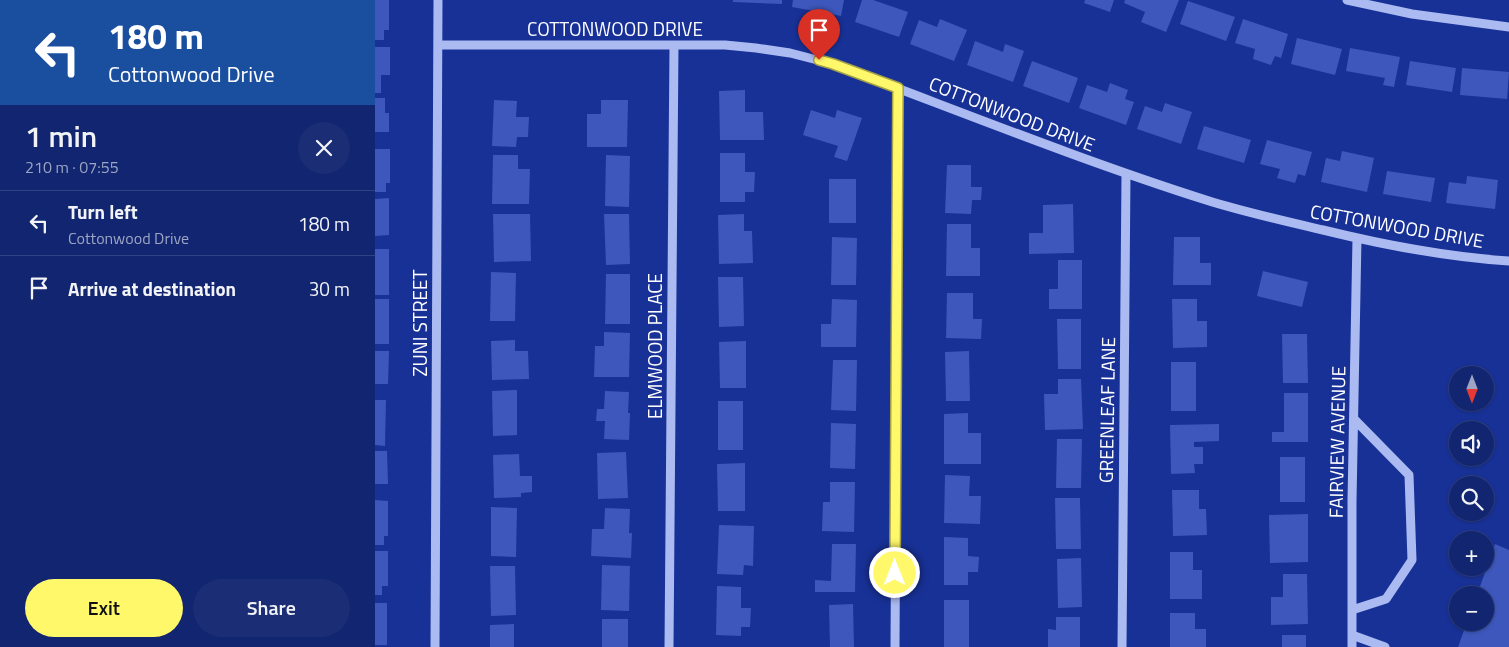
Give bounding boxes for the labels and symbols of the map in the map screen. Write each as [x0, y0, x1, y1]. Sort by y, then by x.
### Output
pin [798, 9, 840, 60]
street label: COTTONWOOD DRIVE [527, 14, 703, 43]
street label: COTTONWOOD DRIVE [925, 68, 1099, 159]
street label: COTTONWOOD DRIVE [1308, 196, 1486, 255]
street label: ZUNI STREET [405, 269, 434, 377]
street label: ELMWOOD PLACE [640, 273, 669, 419]
street label: GREENLEAF LANE [1091, 337, 1122, 483]
street label: FAIRVIEW AVENUE [1321, 366, 1352, 518]
north arrow [1449, 366, 1494, 411]
position arrow [868, 546, 920, 598]

